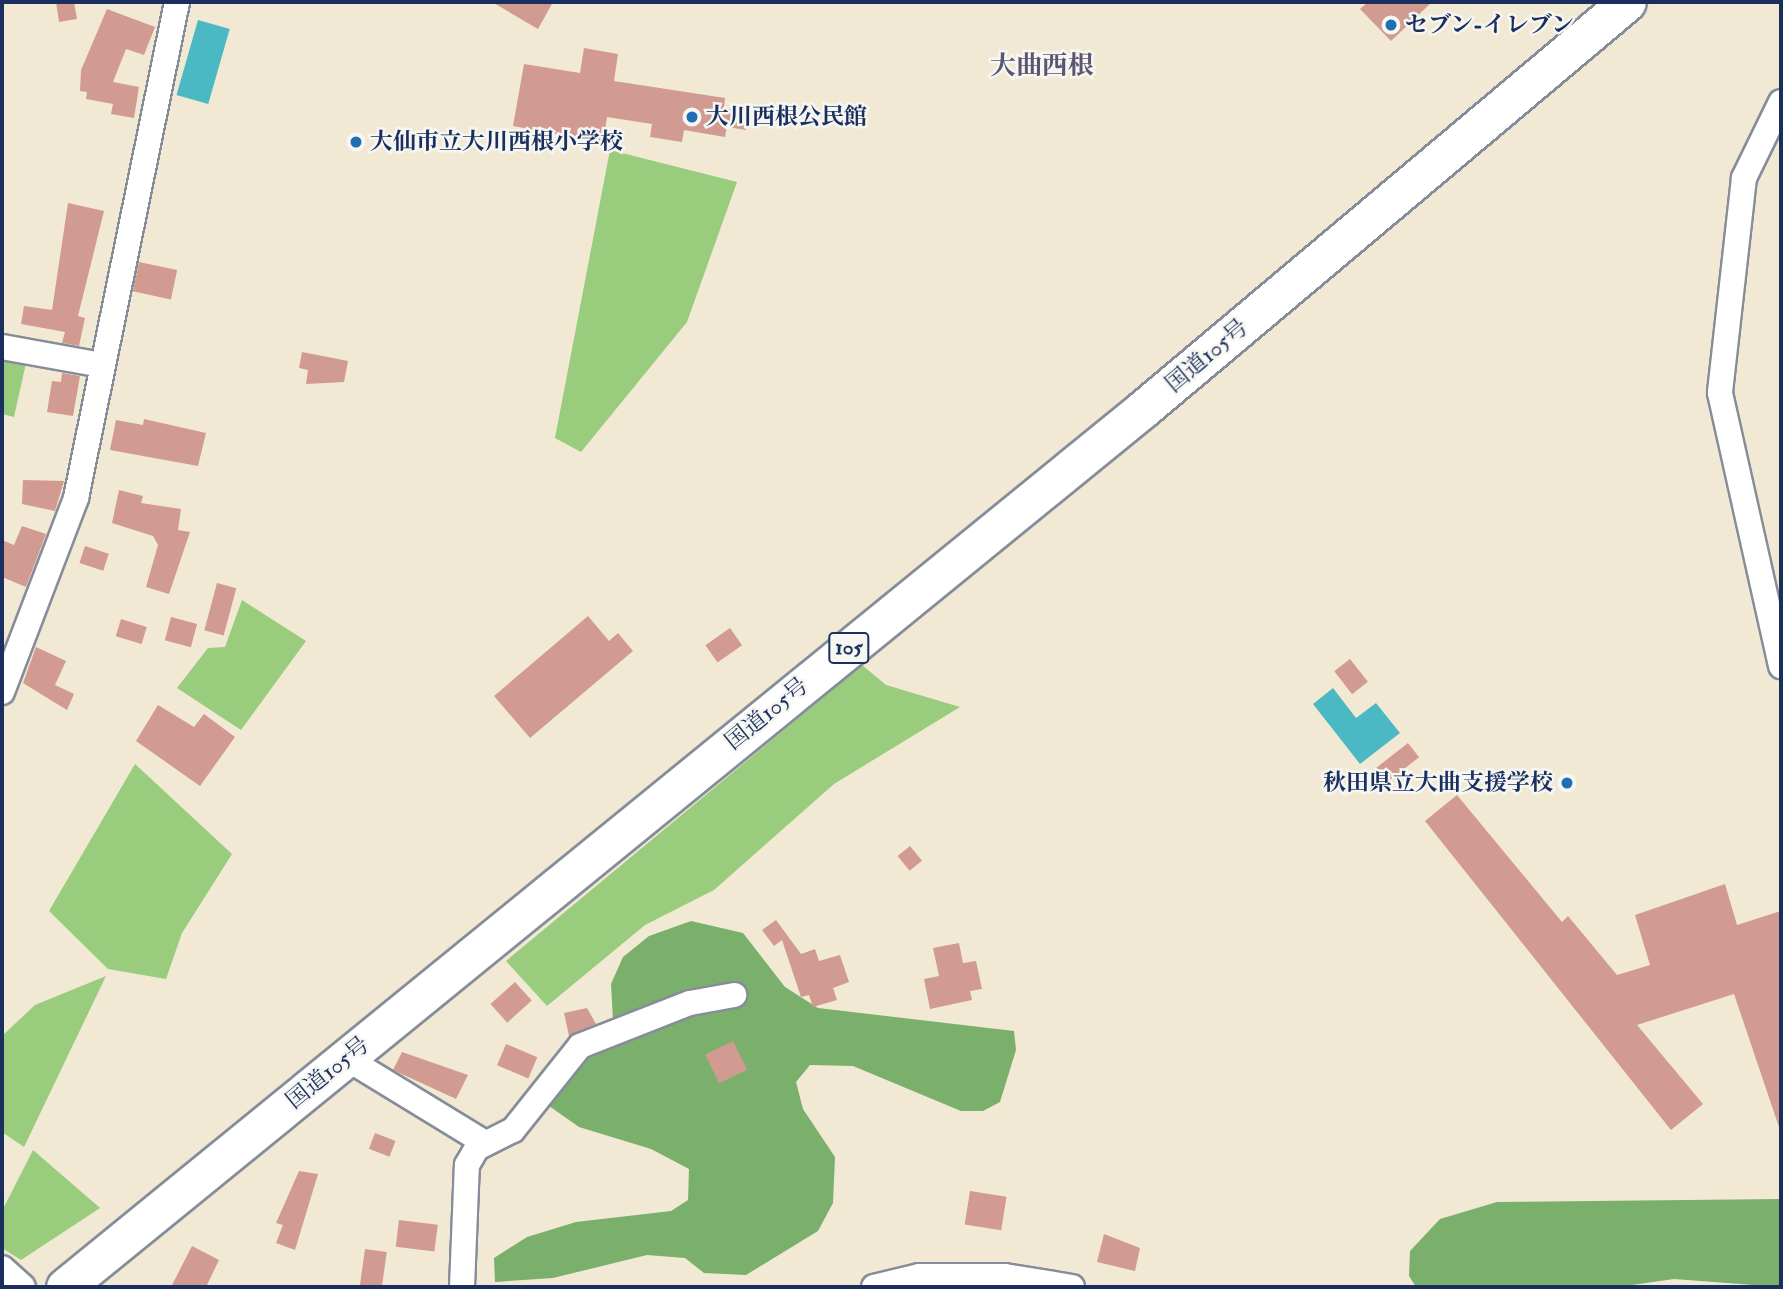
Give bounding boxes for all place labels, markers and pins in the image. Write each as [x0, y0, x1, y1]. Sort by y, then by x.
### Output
place label: セブン-イレブン [1405, 11, 1576, 39]
marker: セブン-イレブン [1383, 17, 1399, 33]
place label: 大川西根公民館 [706, 103, 867, 131]
marker: 大川西根公民館 [684, 109, 700, 125]
place label: 大仙市立大川西根小学校 [370, 128, 623, 156]
marker: 大仙市立大川西根小学校 [348, 134, 364, 150]
place label: 秋田県立大曲支援学校 [1323, 769, 1553, 797]
marker: 秋田県立大曲支援学校 [1559, 775, 1575, 791]

